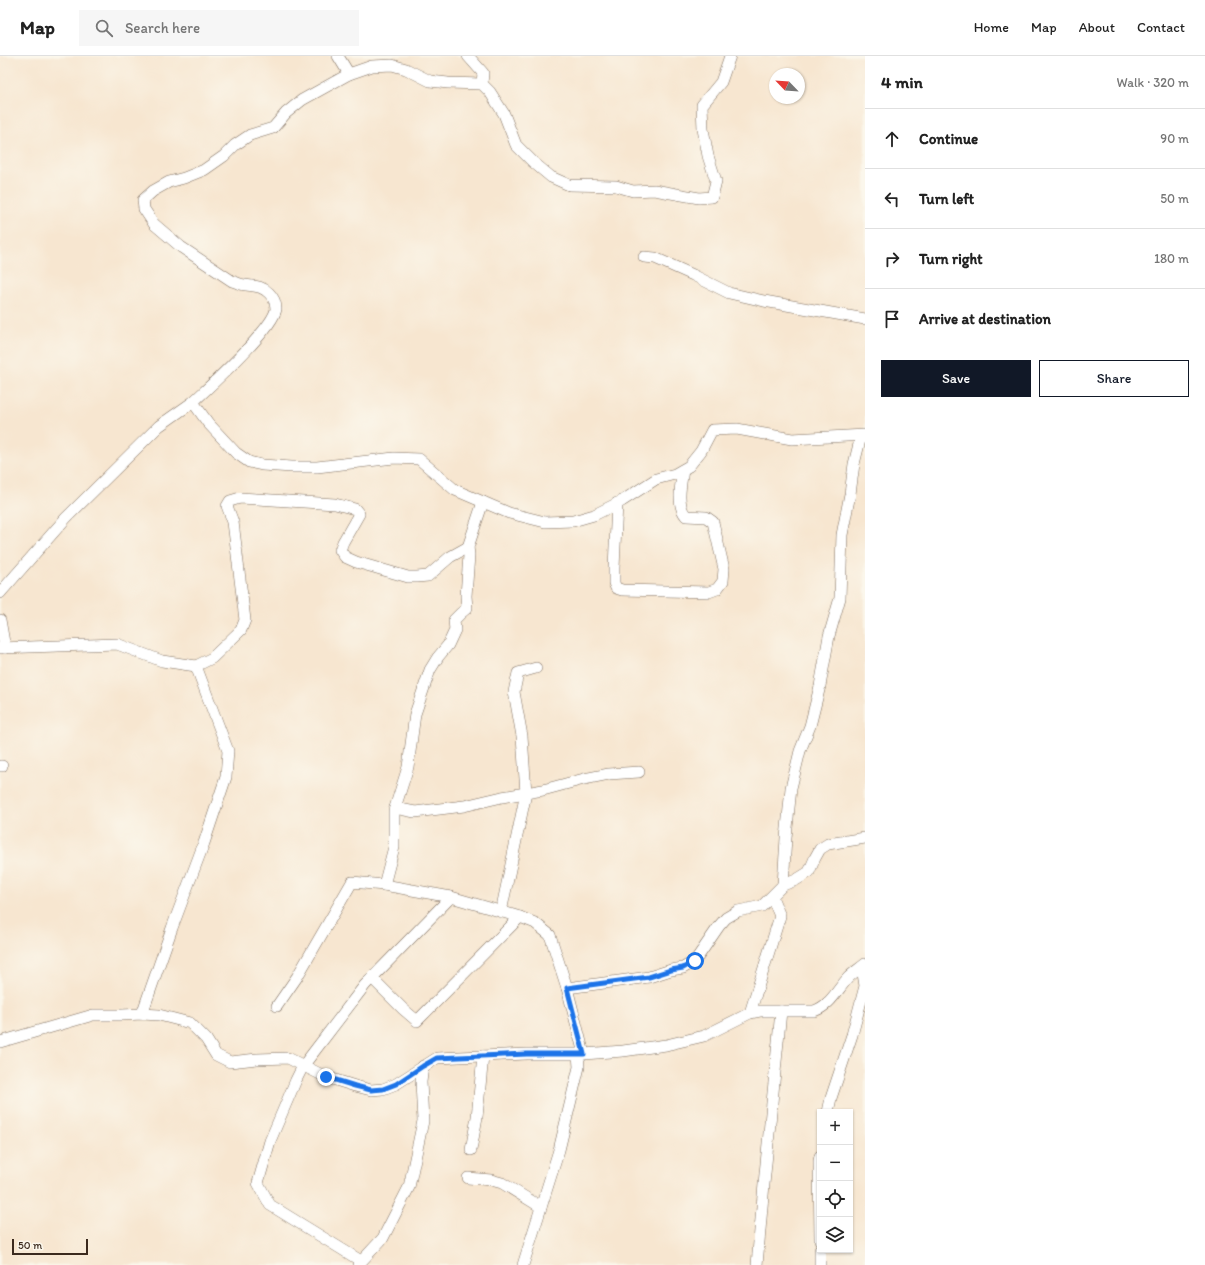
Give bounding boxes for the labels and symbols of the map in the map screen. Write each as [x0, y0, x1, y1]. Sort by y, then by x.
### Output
north arrow [769, 68, 805, 104]
route start [686, 952, 704, 970]
route end [317, 1068, 335, 1086]
scale bar [12, 1237, 88, 1256]

